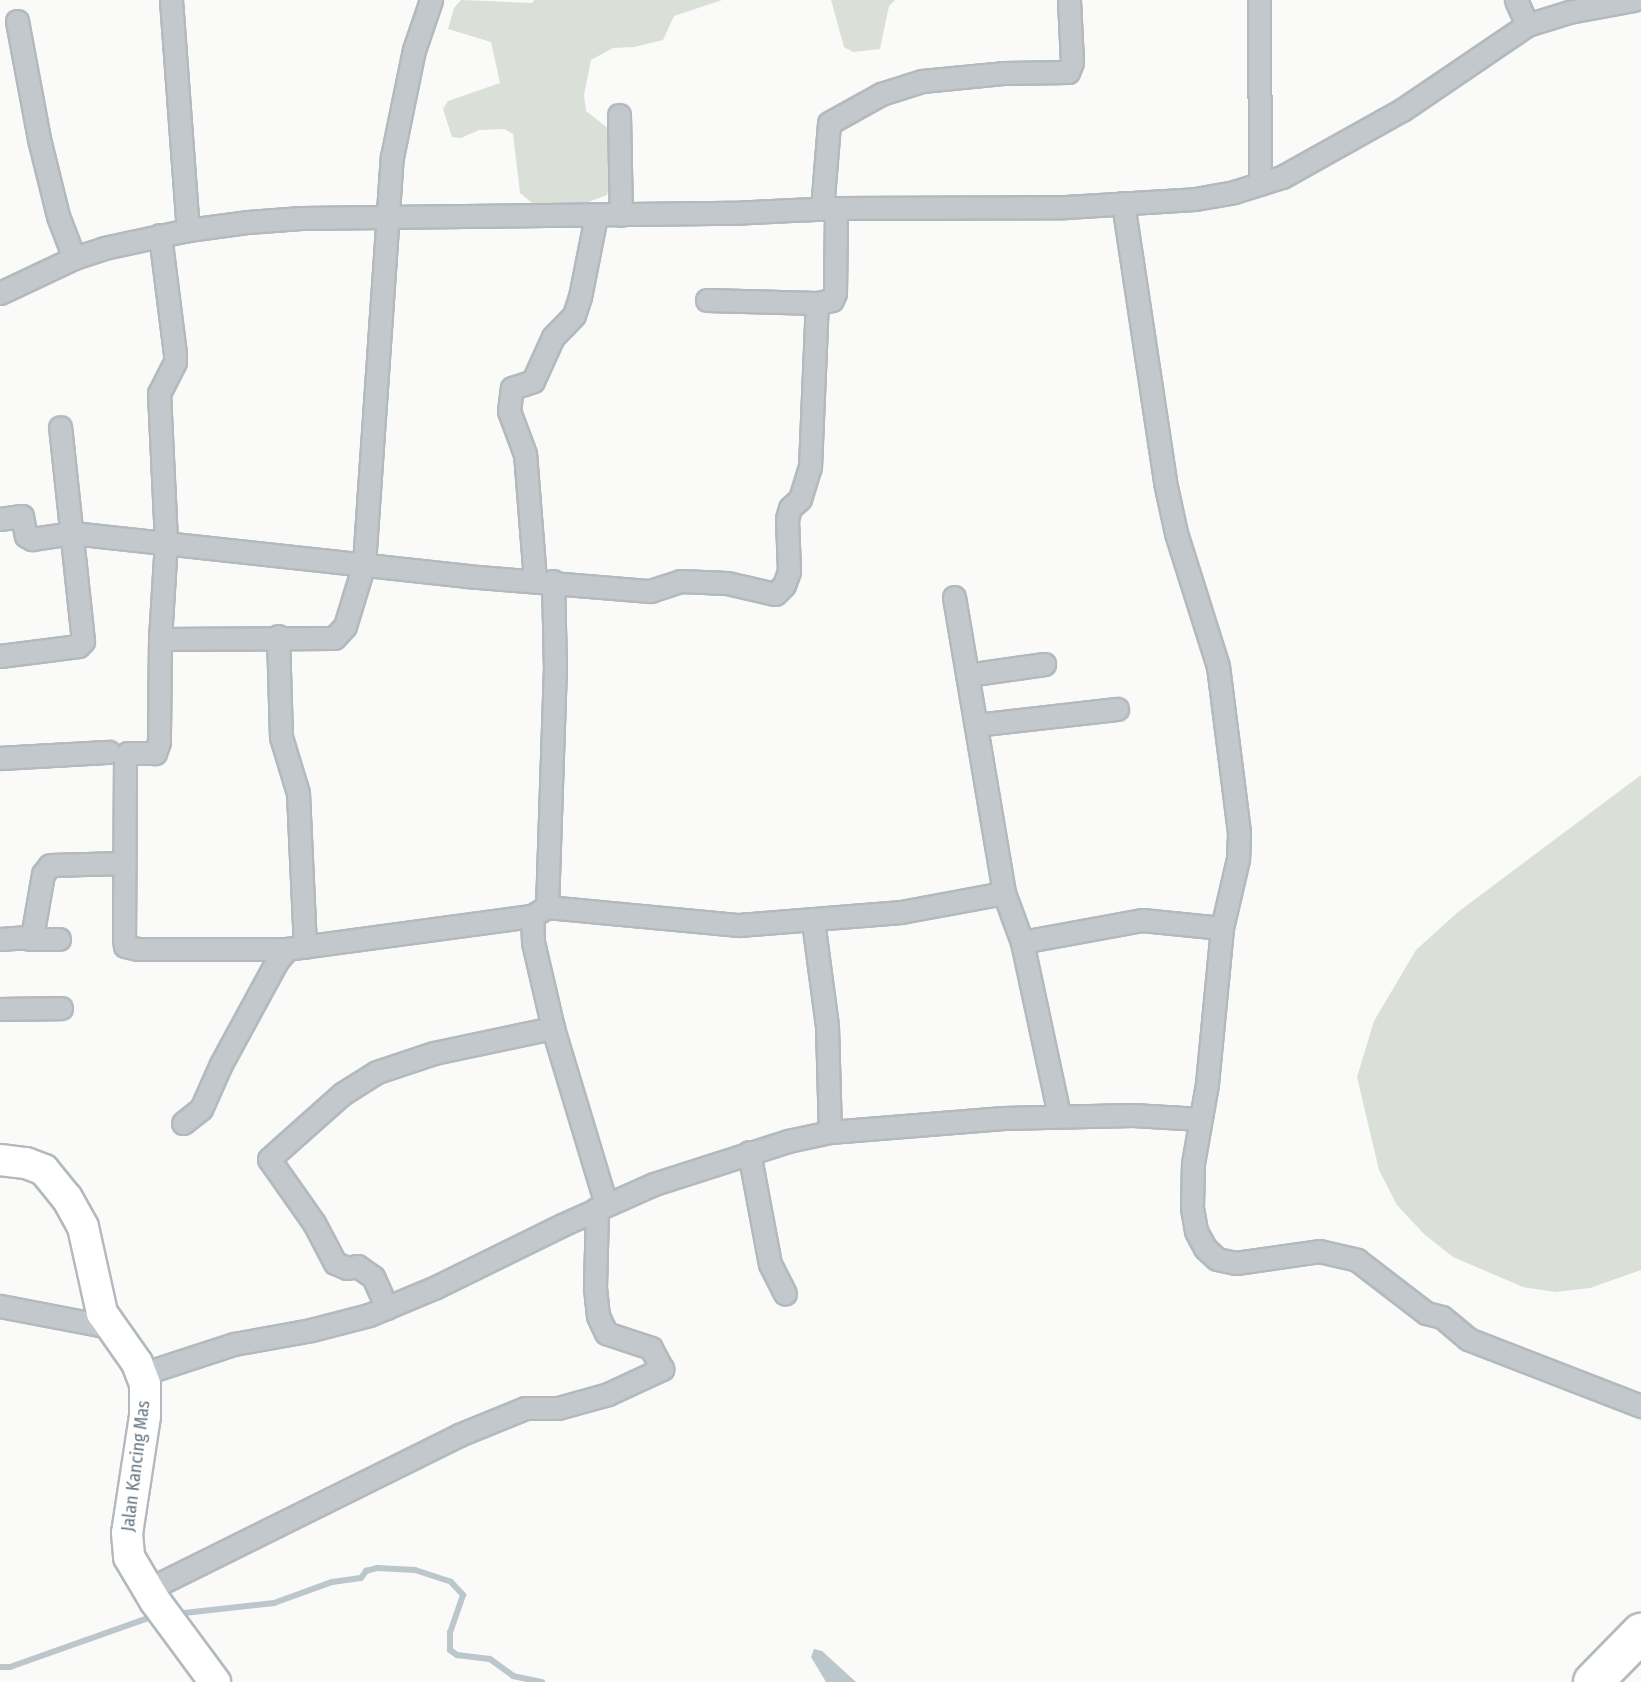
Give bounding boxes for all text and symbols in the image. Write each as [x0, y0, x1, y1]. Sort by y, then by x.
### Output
street label: Jalan Kancing Mas [117, 1399, 155, 1533]

